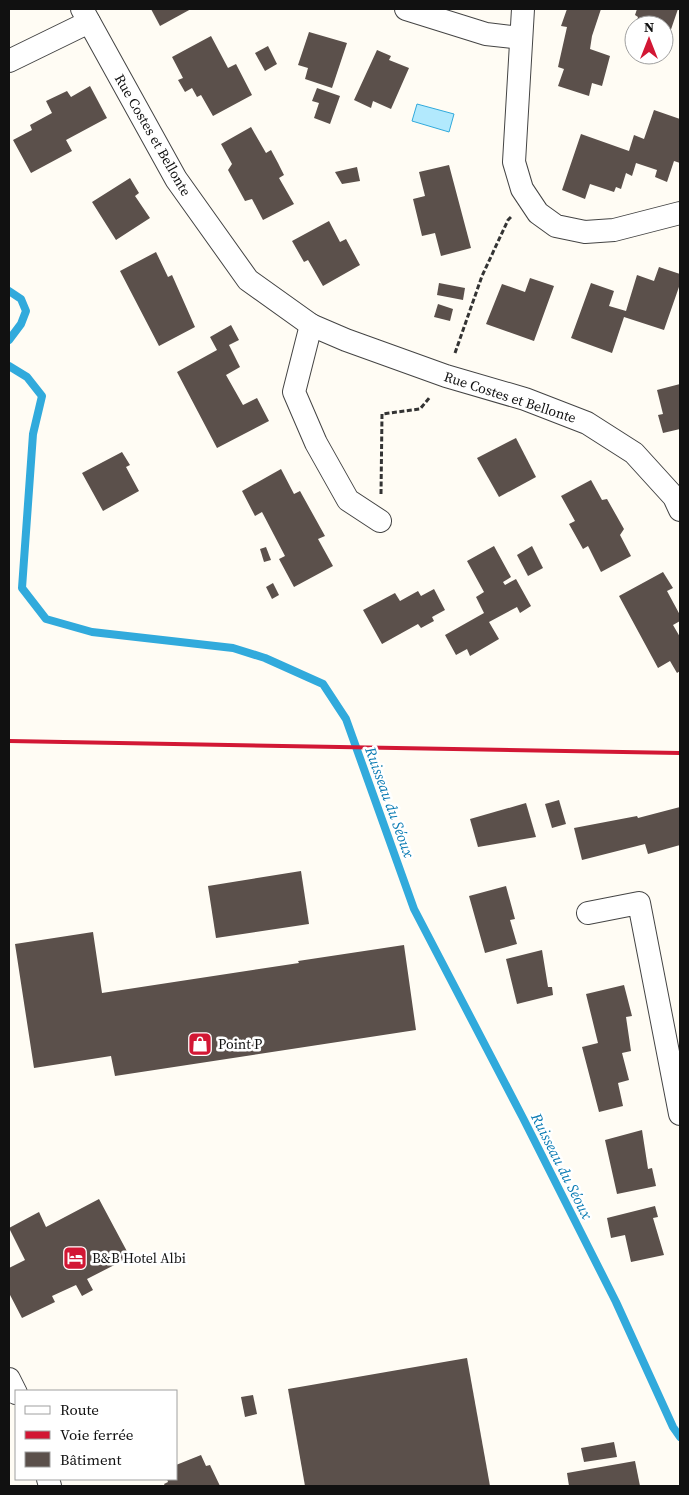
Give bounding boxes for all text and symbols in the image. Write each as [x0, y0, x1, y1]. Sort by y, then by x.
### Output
north arrow [624, 15, 674, 65]
text: N [644, 17, 654, 37]
street label: Rue Costes et Bellonte [110, 70, 196, 200]
street label: Rue Costes et Bellonte [441, 366, 579, 428]
water label: Ruisseau du Séoux [360, 743, 420, 861]
shop icon: Point P [187, 1031, 213, 1057]
place label: Point P [218, 1034, 262, 1054]
water label: Ruisseau du Séoux [526, 1108, 598, 1224]
hotel icon: B&B Hotel Albi [62, 1245, 88, 1271]
place label: B&B Hotel Albi [92, 1248, 186, 1268]
legend [15, 1390, 178, 1480]
text: Route [60, 1399, 99, 1420]
text: Voie ferrée [60, 1424, 134, 1445]
text: Bâtiment [60, 1449, 122, 1470]

